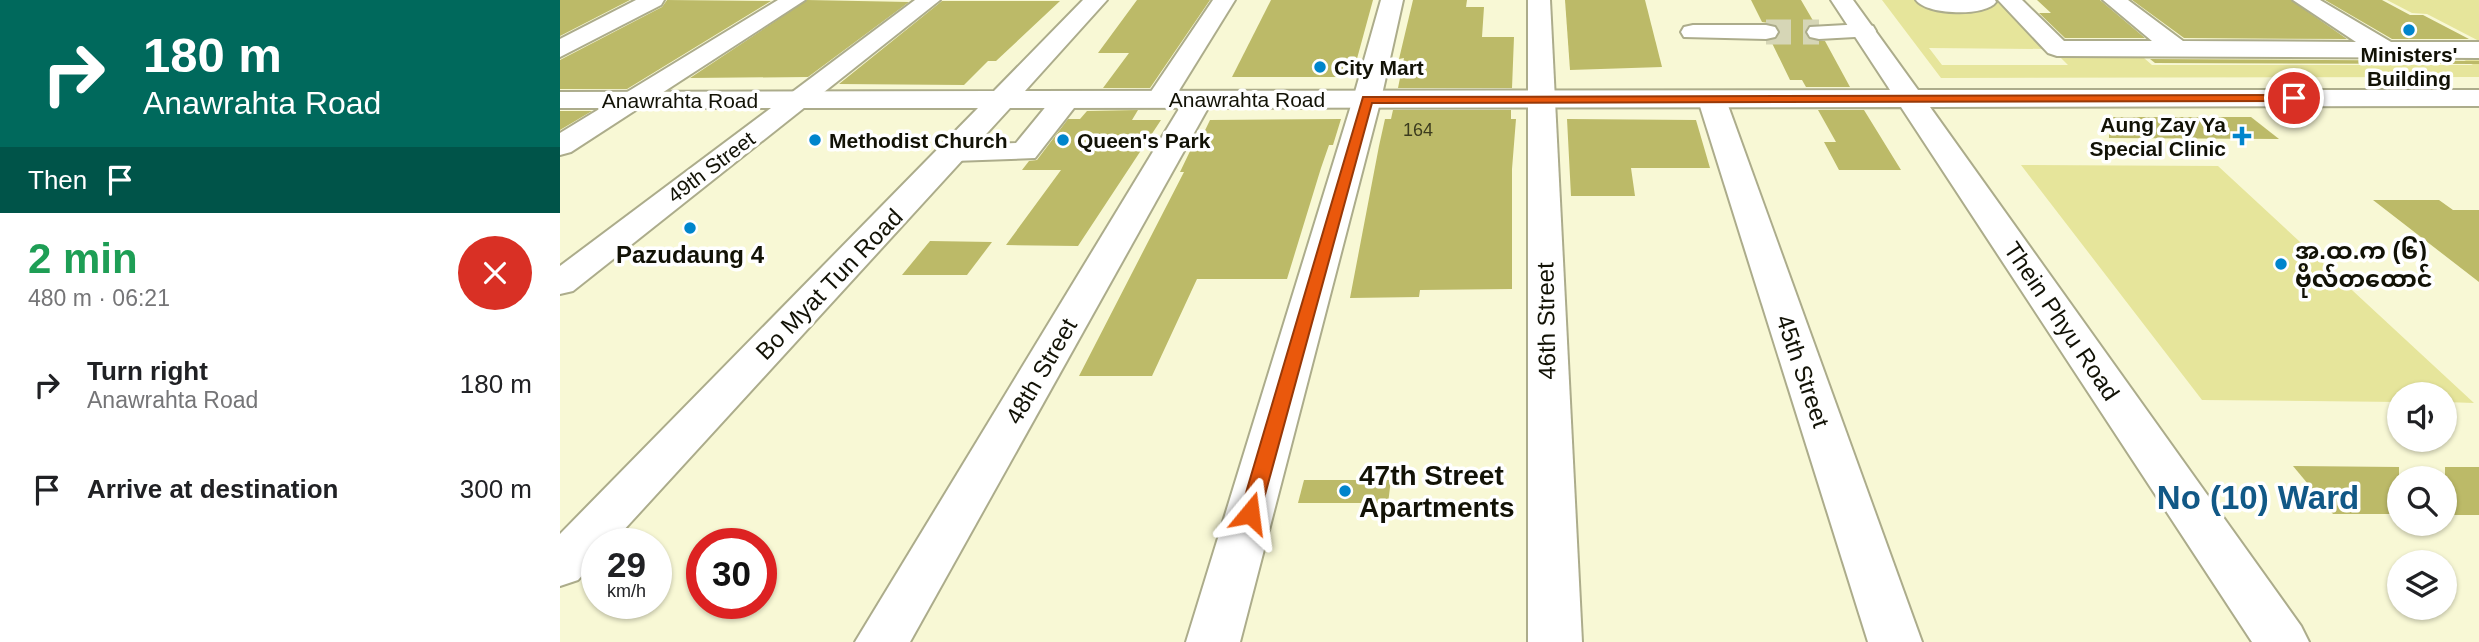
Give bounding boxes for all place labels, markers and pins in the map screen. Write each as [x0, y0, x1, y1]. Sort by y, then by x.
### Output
marker: Ministers' Building [2401, 22, 2417, 38]
place label: Ministers' Building [2360, 43, 2458, 90]
place label: City Mart [1334, 56, 1424, 79]
marker: City Mart [1312, 59, 1328, 75]
pin [2264, 68, 2324, 128]
place label: Aung Zay Ya Special Clinic [2089, 113, 2226, 160]
marker: Aung Zay Ya Special Clinic [2232, 126, 2252, 146]
place label: Methodist Church [829, 129, 1008, 152]
place label: Queen's Park [1077, 129, 1211, 152]
marker: Methodist Church [807, 132, 823, 148]
marker: Queen's Park [1055, 132, 1071, 148]
marker: Pazudaung 4 [682, 220, 698, 236]
place label: အ.ထ.က (၆) ဗိုလ်တထောင် [2295, 236, 2433, 298]
place label: Pazudaung 4 [616, 241, 765, 268]
marker: အ.ထ.က (၆) ဗိုလ်တထောင် [2273, 256, 2289, 272]
place label: 47th Street Apartments [1359, 460, 1515, 523]
marker: 47th Street Apartments [1337, 483, 1353, 499]

